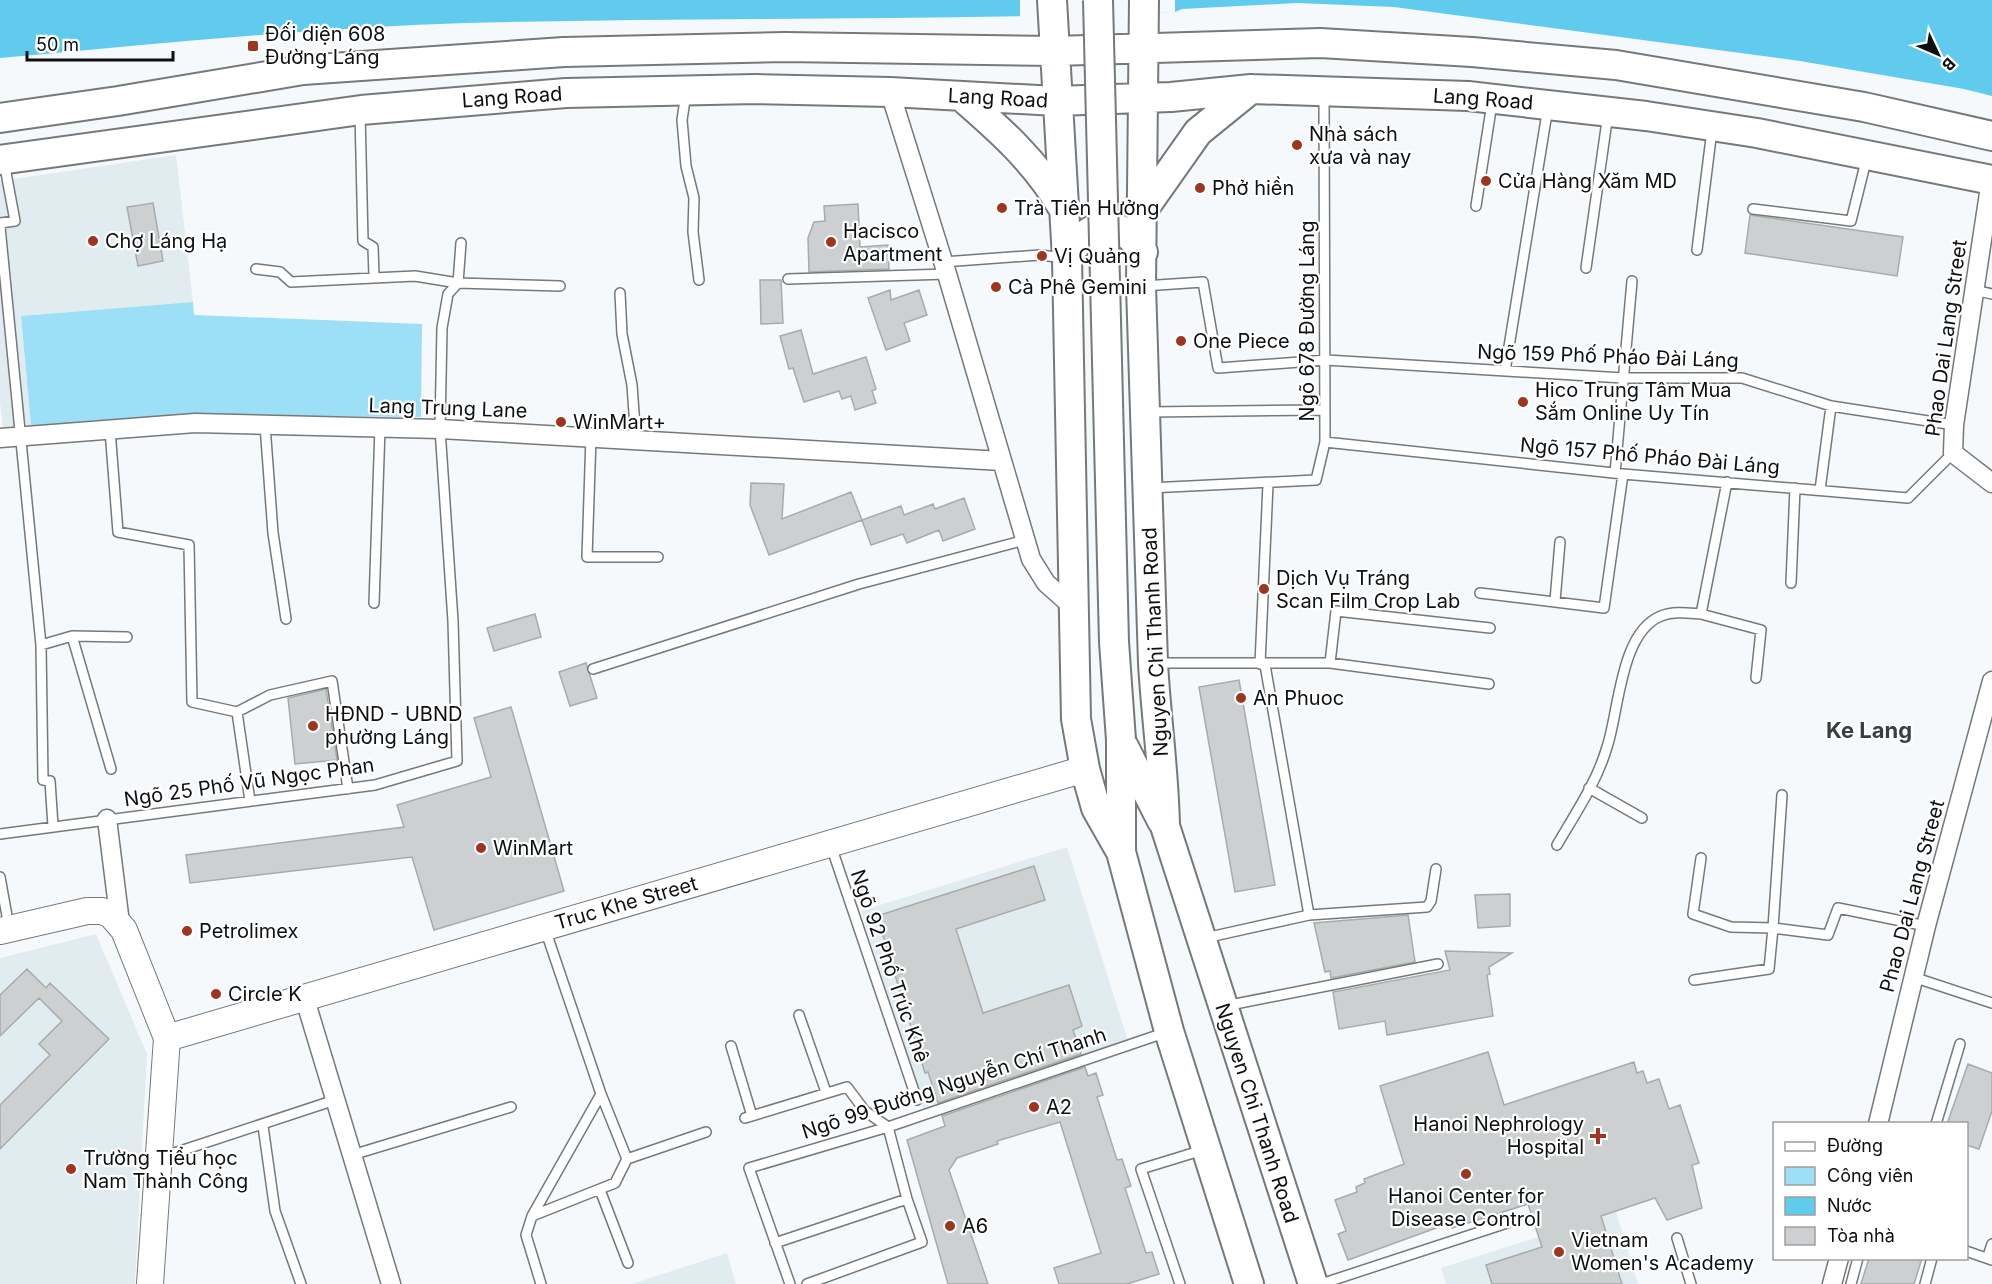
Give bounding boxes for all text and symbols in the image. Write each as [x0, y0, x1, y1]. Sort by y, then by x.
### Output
place label: Đối diện 608 Đường Láng [265, 22, 385, 69]
scale bar [27, 24, 172, 62]
north arrow [1908, 24, 1968, 84]
text: 50 m [36, 34, 79, 55]
marker: Đối diện 608 Đường Láng [246, 39, 260, 53]
text: B [1938, 54, 1960, 75]
street label: Lang Road [461, 82, 563, 112]
street label: Lang Road [947, 83, 1049, 113]
street label: Lang Road [1432, 84, 1534, 114]
place label: Nhà sách xưa và nay [1309, 122, 1411, 169]
marker: Nhà sách xưa và nay [1290, 138, 1304, 152]
place label: Cửa Hàng Xăm MD [1498, 169, 1677, 193]
marker: Cửa Hàng Xăm MD [1479, 174, 1493, 188]
place label: Phở hiền [1212, 176, 1294, 200]
marker: Phở hiền [1193, 181, 1207, 195]
place label: Trà Tiên Hưởng [1014, 196, 1160, 220]
marker: Trà Tiên Hưởng [995, 201, 1009, 215]
place label: Hacisco Apartment [843, 219, 943, 266]
street label: Ngõ 678 Đường Láng [1295, 221, 1319, 421]
place label: Chợ Láng Hạ [105, 229, 227, 253]
marker: Chợ Láng Hạ [86, 234, 100, 248]
marker: Hacisco Apartment [824, 235, 838, 249]
street label: Phao Dai Lang Street [1920, 238, 1972, 438]
place label: Vị Quảng [1054, 244, 1141, 268]
marker: Vị Quảng [1035, 249, 1049, 263]
place label: Cà Phê Gemini [1008, 275, 1147, 299]
marker: Cà Phê Gemini [989, 280, 1003, 294]
place label: One Piece [1193, 329, 1290, 353]
marker: One Piece [1174, 334, 1188, 348]
street label: Ngõ 159 Phố Pháo Đài Láng [1477, 339, 1739, 373]
place label: Hico Trung Tâm Mua Sắm Online Uy Tín [1535, 378, 1732, 425]
street label: Lang Trung Lane [368, 393, 528, 423]
marker: Hico Trung Tâm Mua Sắm Online Uy Tín [1516, 395, 1530, 409]
place label: WinMart+ [573, 410, 666, 434]
marker: WinMart+ [554, 415, 568, 429]
street label: Ngõ 157 Phố Pháo Đài Láng [1519, 433, 1781, 479]
street label: Nguyen Chi Thanh Road [1137, 527, 1173, 757]
place label: Dịch Vụ Tráng Scan Film Crop Lab [1276, 566, 1460, 613]
marker: Dịch Vụ Tráng Scan Film Crop Lab [1257, 582, 1271, 596]
place label: An Phuoc [1253, 686, 1344, 710]
marker: An Phuoc [1234, 691, 1248, 705]
place label: HĐND - UBND phường Láng [325, 702, 462, 749]
district label: Ke Lang [1826, 717, 1912, 743]
marker: HĐND - UBND phường Láng [306, 719, 320, 733]
street label: Ngõ 25 Phố Vũ Ngọc Phan [122, 753, 376, 811]
street label: Phao Dai Lang Street [1875, 797, 1949, 995]
place label: WinMart [493, 836, 574, 860]
marker: WinMart [474, 841, 488, 855]
street label: Ngõ 92 Phố Trúc Khê [846, 866, 934, 1066]
street label: Truc Khe Street [552, 871, 700, 935]
place label: Petrolimex [199, 919, 298, 943]
marker: Petrolimex [180, 924, 194, 938]
place label: Circle K [228, 982, 302, 1006]
marker: Circle K [209, 987, 223, 1001]
street label: Nguyen Chi Thanh Road [1210, 1000, 1304, 1226]
street label: Ngõ 99 Đường Nguyễn Chí Thanh [799, 1022, 1109, 1144]
place label: A2 [1046, 1095, 1072, 1119]
marker: A2 [1027, 1100, 1041, 1114]
place label: Hanoi Nephrology Hospital [1413, 1112, 1584, 1159]
legend [1773, 1122, 1968, 1260]
marker: Hanoi Nephrology Hospital [1589, 1127, 1607, 1145]
text: Đường [1827, 1135, 1883, 1156]
place label: Trường Tiểu học Nam Thành Công [83, 1146, 248, 1193]
marker: Trường Tiểu học Nam Thành Công [64, 1162, 78, 1176]
text: Công viên [1827, 1165, 1913, 1186]
marker: Hanoi Center for Disease Control [1459, 1167, 1473, 1181]
place label: Hanoi Center for Disease Control [1388, 1184, 1544, 1231]
text: Nước [1827, 1195, 1872, 1216]
place label: A6 [962, 1214, 988, 1238]
marker: A6 [943, 1219, 957, 1233]
text: Tòa nhà [1827, 1225, 1895, 1246]
place label: Vietnam Women's Academy [1571, 1228, 1754, 1275]
marker: Vietnam Women's Academy [1552, 1245, 1566, 1259]

